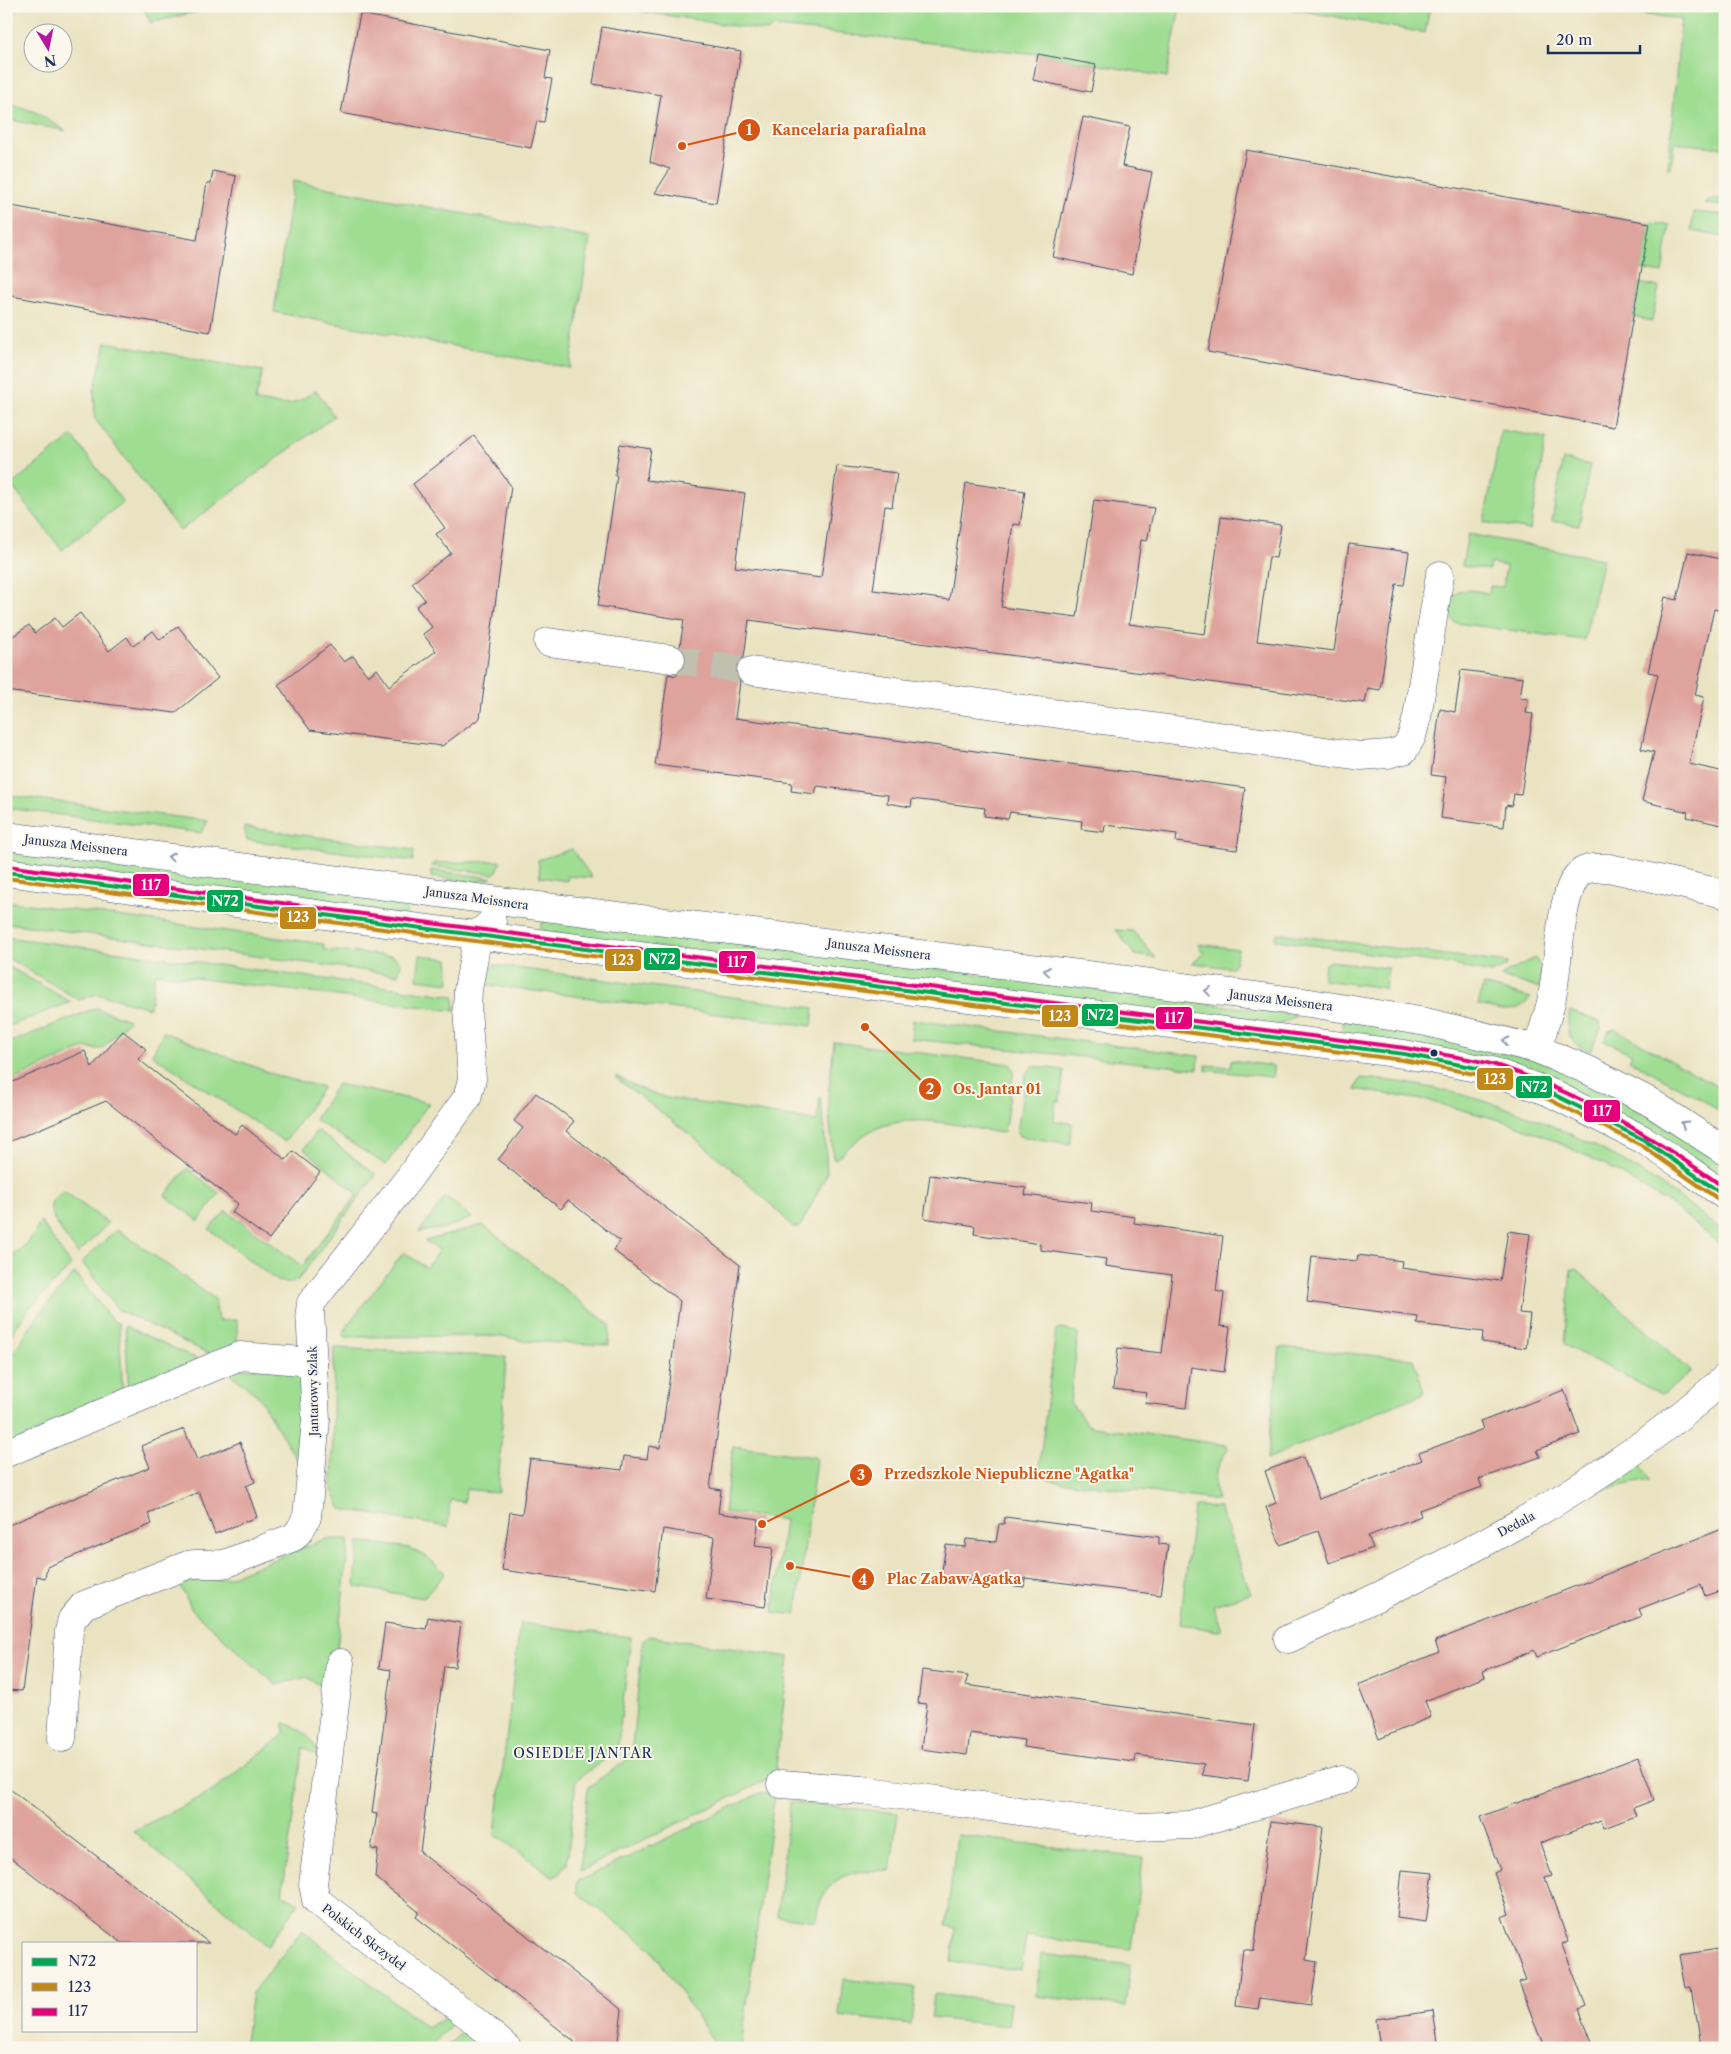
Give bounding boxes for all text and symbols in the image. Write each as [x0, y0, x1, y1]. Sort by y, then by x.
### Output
north arrow [22, 22, 72, 72]
scale bar [1548, 22, 1641, 54]
text: 20 m [1556, 30, 1592, 49]
text: N [43, 51, 58, 71]
callout: Kancelaria parafialna [737, 116, 937, 145]
text: 1 [746, 120, 753, 139]
text: Kancelaria parafialna [772, 121, 927, 139]
street label: Janusza Meissnera [21, 831, 129, 859]
one-way arrow [167, 852, 175, 863]
line badge: 117 [132, 873, 170, 897]
text: 117 [141, 876, 162, 894]
street label: Janusza Meissnera [422, 883, 530, 913]
line badge: N72 [206, 889, 244, 913]
text: N72 [211, 892, 239, 910]
line badge: 123 [279, 906, 317, 930]
text: 123 [287, 908, 309, 926]
street label: Janusza Meissnera [824, 935, 932, 963]
line badge: N72 [643, 947, 681, 971]
line badge: 123 [604, 948, 642, 972]
text: N72 [648, 950, 676, 968]
line badge: 117 [718, 950, 756, 974]
text: 123 [612, 951, 634, 969]
text: 117 [727, 953, 748, 971]
one-way arrow [1043, 966, 1051, 976]
one-way arrow [1204, 986, 1212, 997]
street label: Janusza Meissnera [1226, 986, 1334, 1014]
line badge: N72 [1081, 1003, 1119, 1027]
line badge: 123 [1041, 1004, 1079, 1028]
text: N72 [1086, 1006, 1114, 1024]
line badge: 117 [1155, 1006, 1193, 1030]
text: 123 [1049, 1007, 1071, 1025]
text: 117 [1164, 1009, 1185, 1027]
one-way arrow [1502, 1036, 1511, 1047]
unlabelled marker [1429, 1048, 1439, 1058]
line badge: 123 [1476, 1067, 1514, 1091]
text: 123 [1484, 1070, 1506, 1088]
callout: Os. Jantar 01 [918, 1074, 1051, 1103]
line badge: N72 [1515, 1075, 1553, 1099]
text: N72 [1520, 1078, 1548, 1096]
text: 2 [926, 1079, 935, 1098]
text: Os. Jantar 01 [953, 1080, 1042, 1098]
line badge: 117 [1583, 1099, 1621, 1123]
text: 117 [1592, 1102, 1613, 1120]
one-way arrow [1681, 1121, 1690, 1130]
street label: Jantarowy Szlak [305, 1345, 321, 1438]
callout: Przedszkole Niepubliczne "Agatka" [849, 1460, 1144, 1489]
text: 3 [857, 1465, 865, 1484]
text: Przedszkole Niepubliczne "Agatka" [884, 1465, 1134, 1483]
street label: Dedala [1495, 1508, 1538, 1540]
callout: Plac Zabaw Agatka [851, 1565, 1031, 1594]
text: 4 [859, 1570, 868, 1589]
text: Plac Zabaw Agatka [887, 1570, 1022, 1588]
district label: OSIEDLE JANTAR [513, 1744, 653, 1762]
street label: Polskich Skrzydeł [319, 1901, 409, 1974]
legend [22, 1942, 198, 2032]
text: N72 [68, 1951, 96, 1970]
text: 123 [68, 1977, 91, 1996]
text: 117 [68, 2001, 89, 2020]

